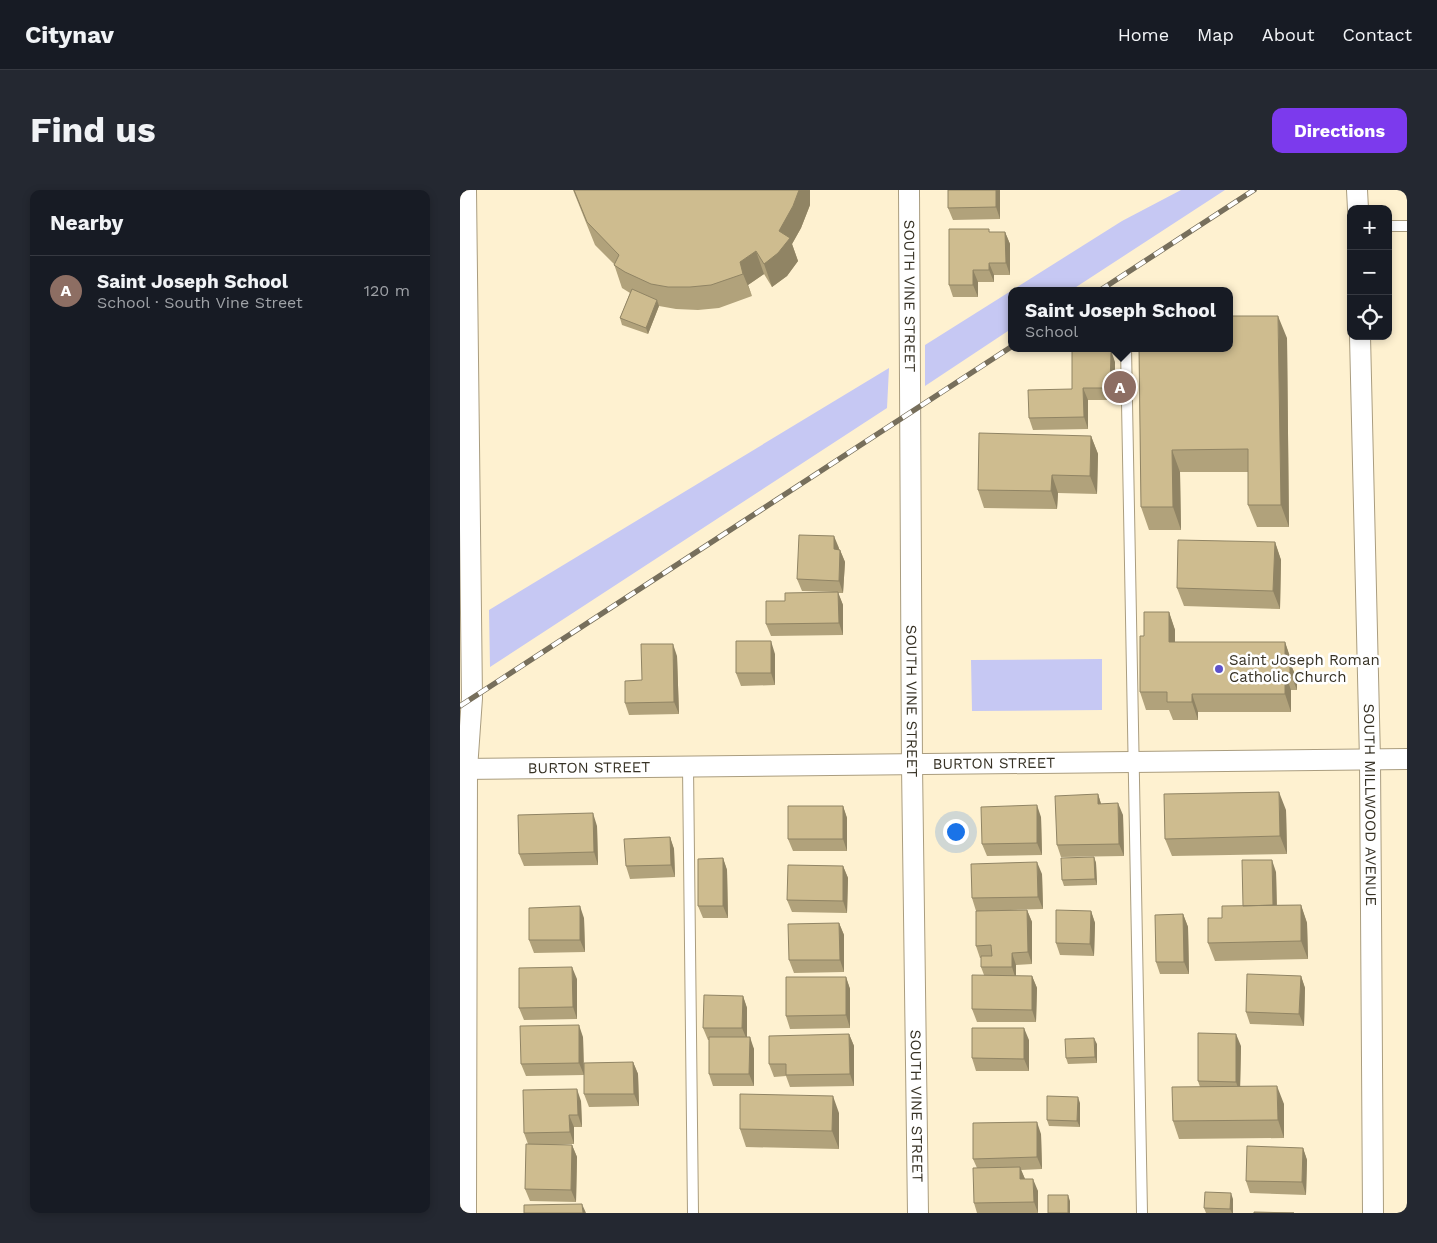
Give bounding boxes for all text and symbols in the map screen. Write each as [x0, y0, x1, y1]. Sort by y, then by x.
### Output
text: Citynav [25, 21, 114, 49]
text: Home [1118, 24, 1169, 45]
text: Map [1197, 24, 1234, 45]
text: About [1262, 24, 1314, 45]
text: Contact [1342, 24, 1412, 45]
button: Directions [1272, 108, 1407, 153]
text: Find us [30, 109, 156, 151]
map controls [1347, 205, 1392, 340]
button: + [1347, 205, 1392, 250]
text: Nearby [50, 210, 123, 235]
street label: SOUTH VINE STREET [900, 220, 919, 372]
button: − [1347, 250, 1392, 295]
text: Saint Joseph School [97, 270, 288, 293]
text: A [61, 281, 71, 300]
text: 120 m [364, 281, 410, 300]
popup [1008, 287, 1233, 352]
text: School · South Vine Street [97, 293, 303, 312]
button: locate [1347, 295, 1392, 340]
text: Saint Joseph School [1025, 299, 1216, 322]
text: School [1025, 322, 1078, 341]
pin: A [1104, 368, 1136, 406]
street label: SOUTH VINE STREET [902, 625, 921, 777]
place label: Saint Joseph Roman Catholic Church [1229, 651, 1380, 686]
marker: Saint Joseph Roman Catholic Church [1213, 663, 1225, 675]
street label: SOUTH MILLWOOD AVENUE [1360, 703, 1380, 906]
street label: BURTON STREET [933, 754, 1055, 773]
street label: BURTON STREET [528, 758, 650, 777]
your location [943, 819, 969, 845]
street label: SOUTH VINE STREET [907, 1030, 927, 1182]

